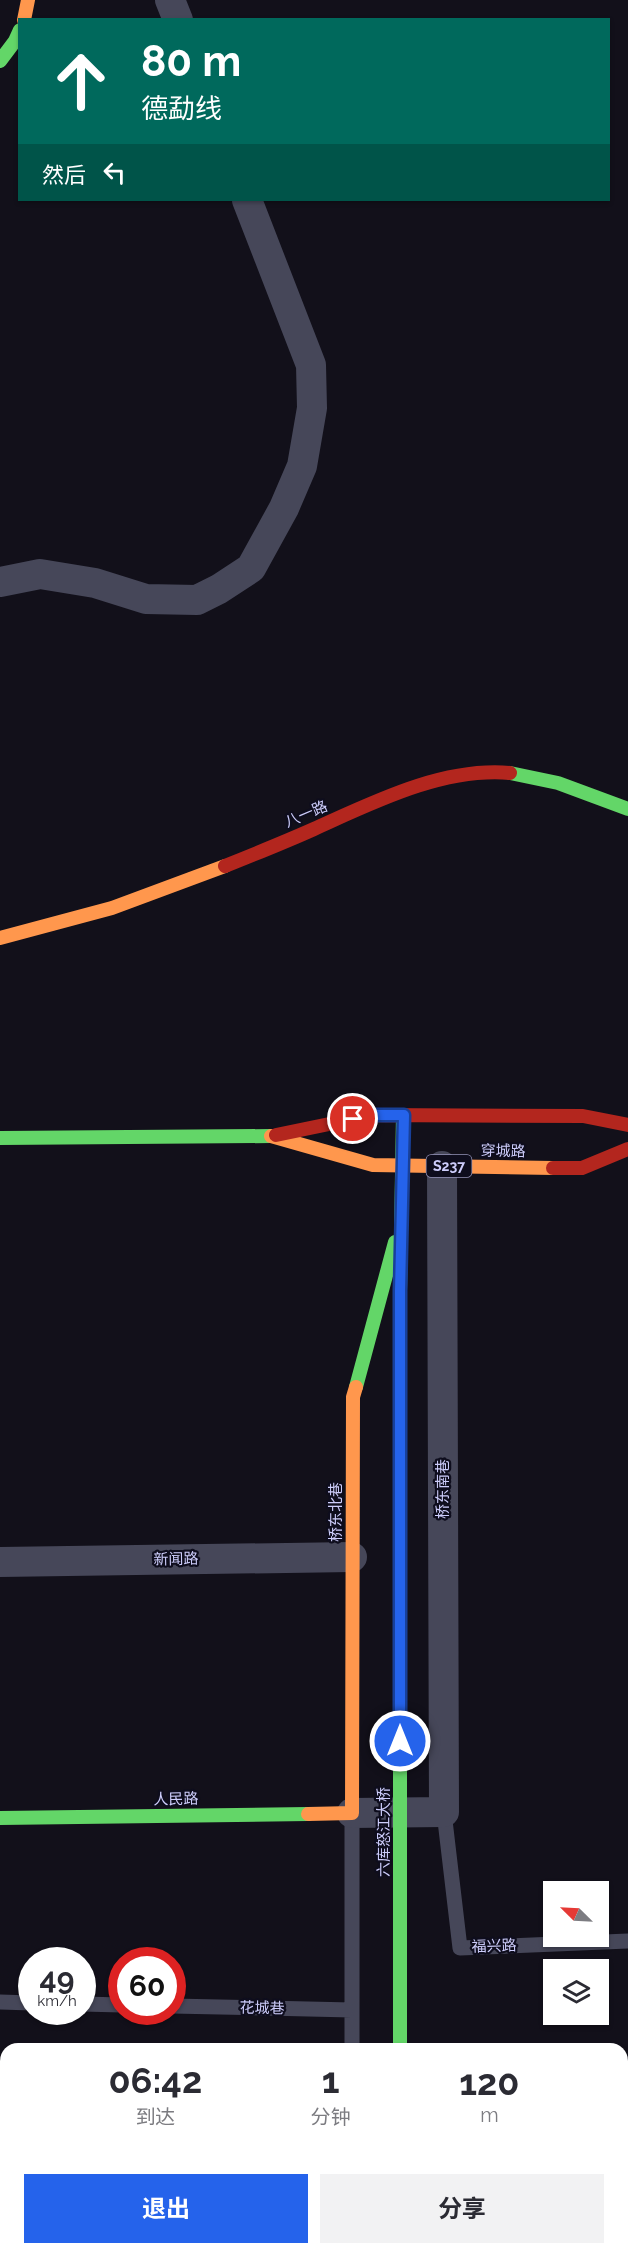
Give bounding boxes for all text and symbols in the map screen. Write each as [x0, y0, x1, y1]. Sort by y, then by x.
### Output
text: 80 m [141, 37, 241, 86]
icon: ahead [42, 42, 120, 120]
text: 德勐线 [141, 93, 222, 124]
icon: left [98, 156, 131, 189]
text: 然后 [42, 162, 86, 188]
street label: 八一路 [282, 797, 330, 831]
pin [327, 1093, 378, 1144]
icon: arrive [336, 1102, 369, 1135]
street label: 穿城路 [480, 1142, 526, 1160]
road number: S237 [426, 1155, 472, 1177]
street label: 桥东南巷 [434, 1459, 452, 1519]
street label: 桥东北巷 [327, 1482, 345, 1542]
street label: 新闻路 [153, 1550, 199, 1568]
position arrow [368, 1709, 432, 1773]
street label: 六库怒江大桥 [375, 1787, 393, 1877]
street label: 人民路 [153, 1790, 199, 1808]
north arrow [543, 1881, 609, 1947]
map controls [543, 1881, 609, 2025]
street label: 福兴路 [471, 1936, 517, 1956]
speed limit sign: 60 [108, 1947, 186, 2025]
button: layers [543, 1959, 609, 2025]
text: 49 [40, 1961, 74, 1996]
text: km/h [37, 1992, 77, 2010]
street label: 花城巷 [239, 1999, 285, 2017]
text: 06:42 [109, 2059, 202, 2101]
text: 1 [322, 2059, 340, 2101]
text: 120 [459, 2061, 519, 2103]
text: m [480, 2103, 499, 2127]
text: 到达 [135, 2105, 175, 2129]
text: 分钟 [311, 2105, 351, 2129]
button: 退出 [24, 2174, 308, 2243]
button: 分享 [320, 2174, 604, 2243]

